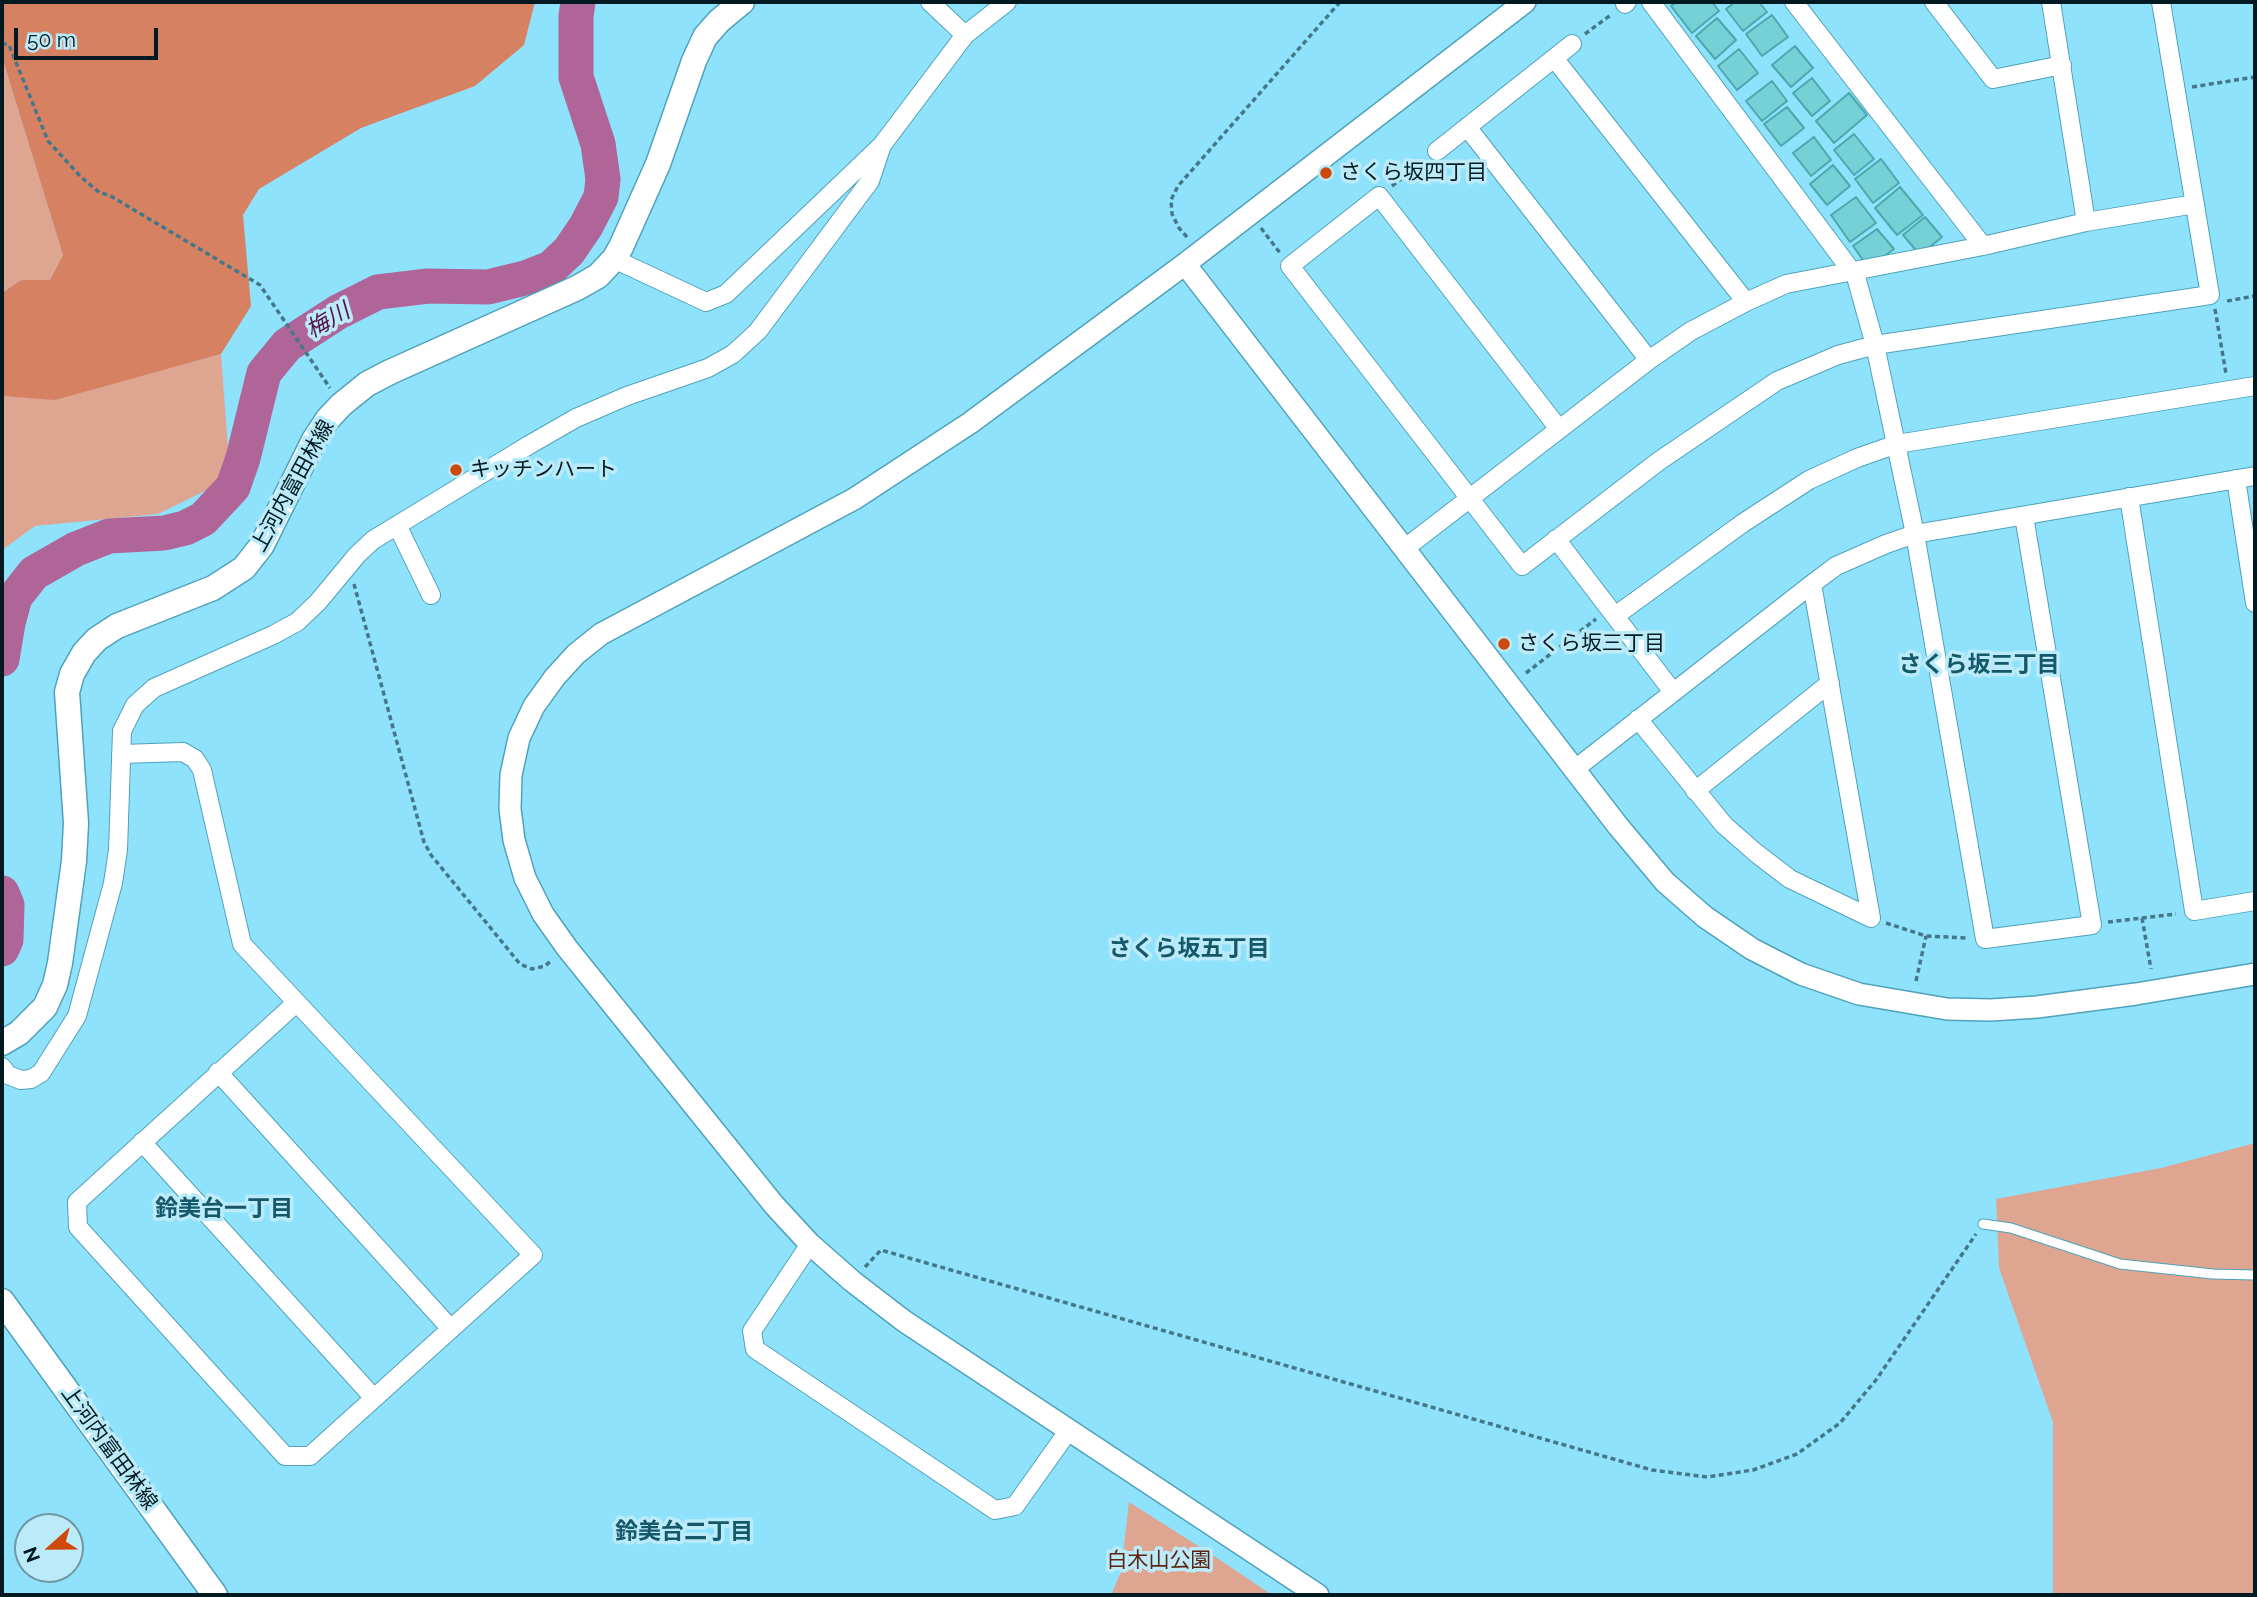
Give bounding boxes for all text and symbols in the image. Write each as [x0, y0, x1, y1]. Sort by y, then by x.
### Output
scale bar [18, 14, 161, 58]
text: 50 m [27, 27, 76, 52]
place label: さくら坂四丁目 [1340, 160, 1487, 186]
marker: さくら坂四丁目 [1318, 165, 1334, 181]
water label: 梅川 [301, 298, 355, 344]
street label: 上河内富田林線 [246, 416, 340, 556]
place label: キッチンハート [470, 457, 617, 483]
marker: キッチンハート [448, 462, 464, 478]
place label: さくら坂三丁目 [1518, 631, 1665, 657]
marker: さくら坂三丁目 [1496, 636, 1512, 652]
district label: さくら坂三丁目 [1899, 651, 2059, 679]
district label: さくら坂五丁目 [1109, 935, 1269, 963]
district label: 鈴美台一丁目 [155, 1195, 293, 1223]
street label: 上河内富田林線 [56, 1381, 162, 1515]
north arrow [14, 1513, 84, 1583]
district label: 鈴美台二丁目 [615, 1518, 753, 1546]
text: N [18, 1544, 44, 1566]
park label: 白木山公園 [1107, 1548, 1211, 1574]

